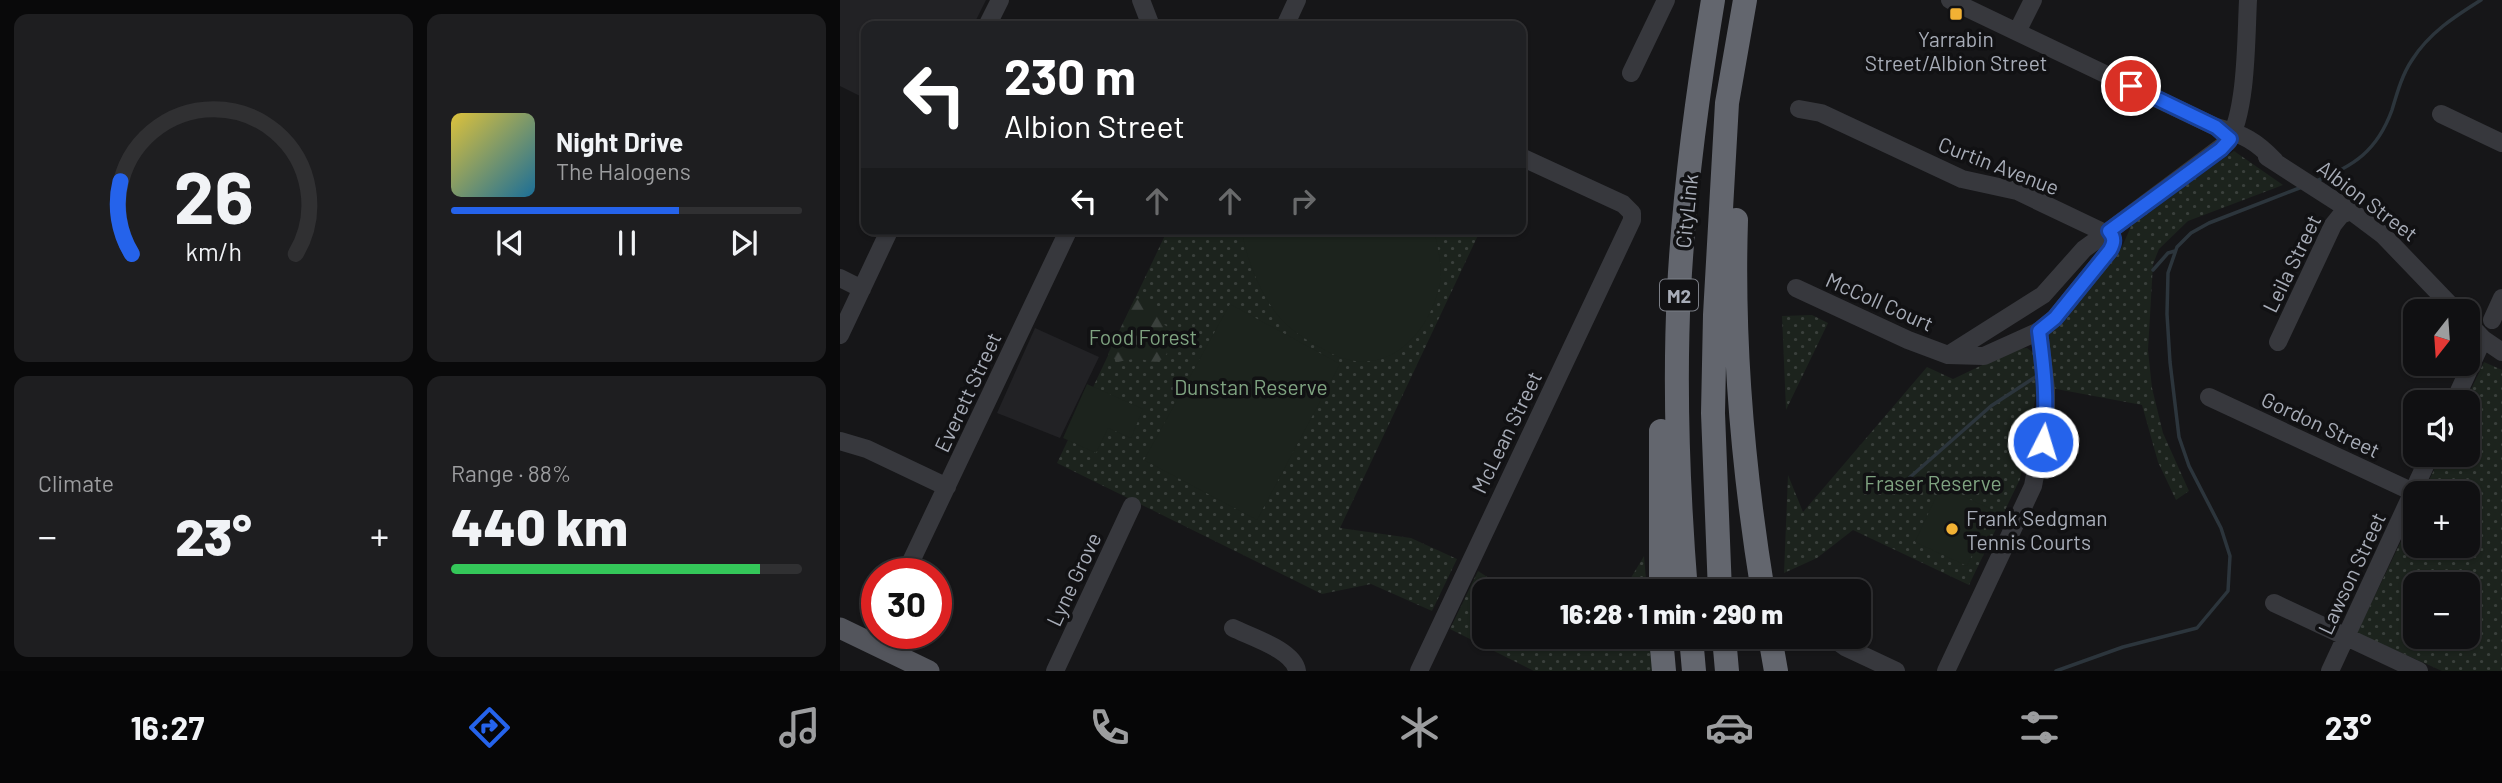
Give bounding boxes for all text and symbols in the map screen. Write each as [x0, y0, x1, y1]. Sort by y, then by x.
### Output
marker: Yarrabin Street/Albion Street [1948, 6, 1964, 22]
place label: Yarrabin Street/Albion Street [1865, 26, 2047, 75]
text: 230 m [1004, 46, 1136, 105]
icon: left [889, 49, 980, 140]
pin [2101, 56, 2161, 116]
icon: arrive [2112, 67, 2150, 105]
text: Albion Street [1004, 106, 1185, 144]
text: Night Drive [556, 126, 683, 157]
street label: Curtin Avenue [1935, 131, 2063, 199]
text: 26 [174, 151, 253, 239]
street label: Albion Street [2313, 154, 2423, 246]
text: The Halogens [556, 157, 691, 185]
street label: CityLink [1670, 173, 1702, 249]
icon: left [1065, 182, 1103, 220]
icon: ahead [1138, 182, 1176, 220]
icon: ahead [1211, 182, 1249, 220]
icon: right [1284, 182, 1322, 220]
street label: Leila Street [2257, 210, 2325, 316]
icon: previous [491, 224, 529, 262]
icon: pause [608, 224, 646, 262]
icon: next [725, 224, 763, 262]
text: km/h [185, 236, 242, 266]
street label: McColl Court [1822, 266, 1938, 336]
road number: M2 [1660, 280, 1698, 310]
north arrow [2403, 299, 2480, 376]
map controls [2403, 299, 2480, 649]
park label: Food Forest [1089, 324, 1197, 349]
street label: Everett Street [928, 328, 1006, 456]
street label: McLean Street [1466, 367, 1546, 497]
park label: Dunstan Reserve [1174, 374, 1328, 399]
street label: Gordon Street [2258, 386, 2384, 462]
button: sound [2403, 390, 2480, 467]
position arrow [2006, 405, 2080, 479]
text: Range · 88% [451, 459, 571, 487]
text: Climate [38, 469, 114, 497]
park label: Fraser Reserve [1864, 470, 2002, 495]
button: + [2403, 481, 2480, 558]
text: 440 km [451, 494, 628, 556]
text: 23° [175, 504, 252, 566]
place label: Frank Sedgman Tennis Courts [1966, 505, 2108, 554]
street label: Lawson Street [2312, 508, 2390, 638]
text: − [38, 512, 57, 558]
text: + [370, 512, 389, 558]
marker: Frank Sedgman Tennis Courts [1944, 521, 1960, 537]
street label: Lyne Grove [1041, 528, 1105, 630]
speed limit sign: 30 [861, 558, 952, 649]
button: − [2403, 572, 2480, 649]
text: 16:28 · 1 min · 290 m [1560, 598, 1783, 629]
icon: directions [465, 703, 514, 752]
icon: music [775, 703, 824, 752]
icon: phone [1085, 703, 1134, 752]
icon: climate [1395, 703, 1444, 752]
icon: car [1705, 703, 1754, 752]
icon: filters [2015, 703, 2064, 752]
text: 16:27 [130, 708, 204, 746]
text: 23° [2325, 708, 2372, 746]

